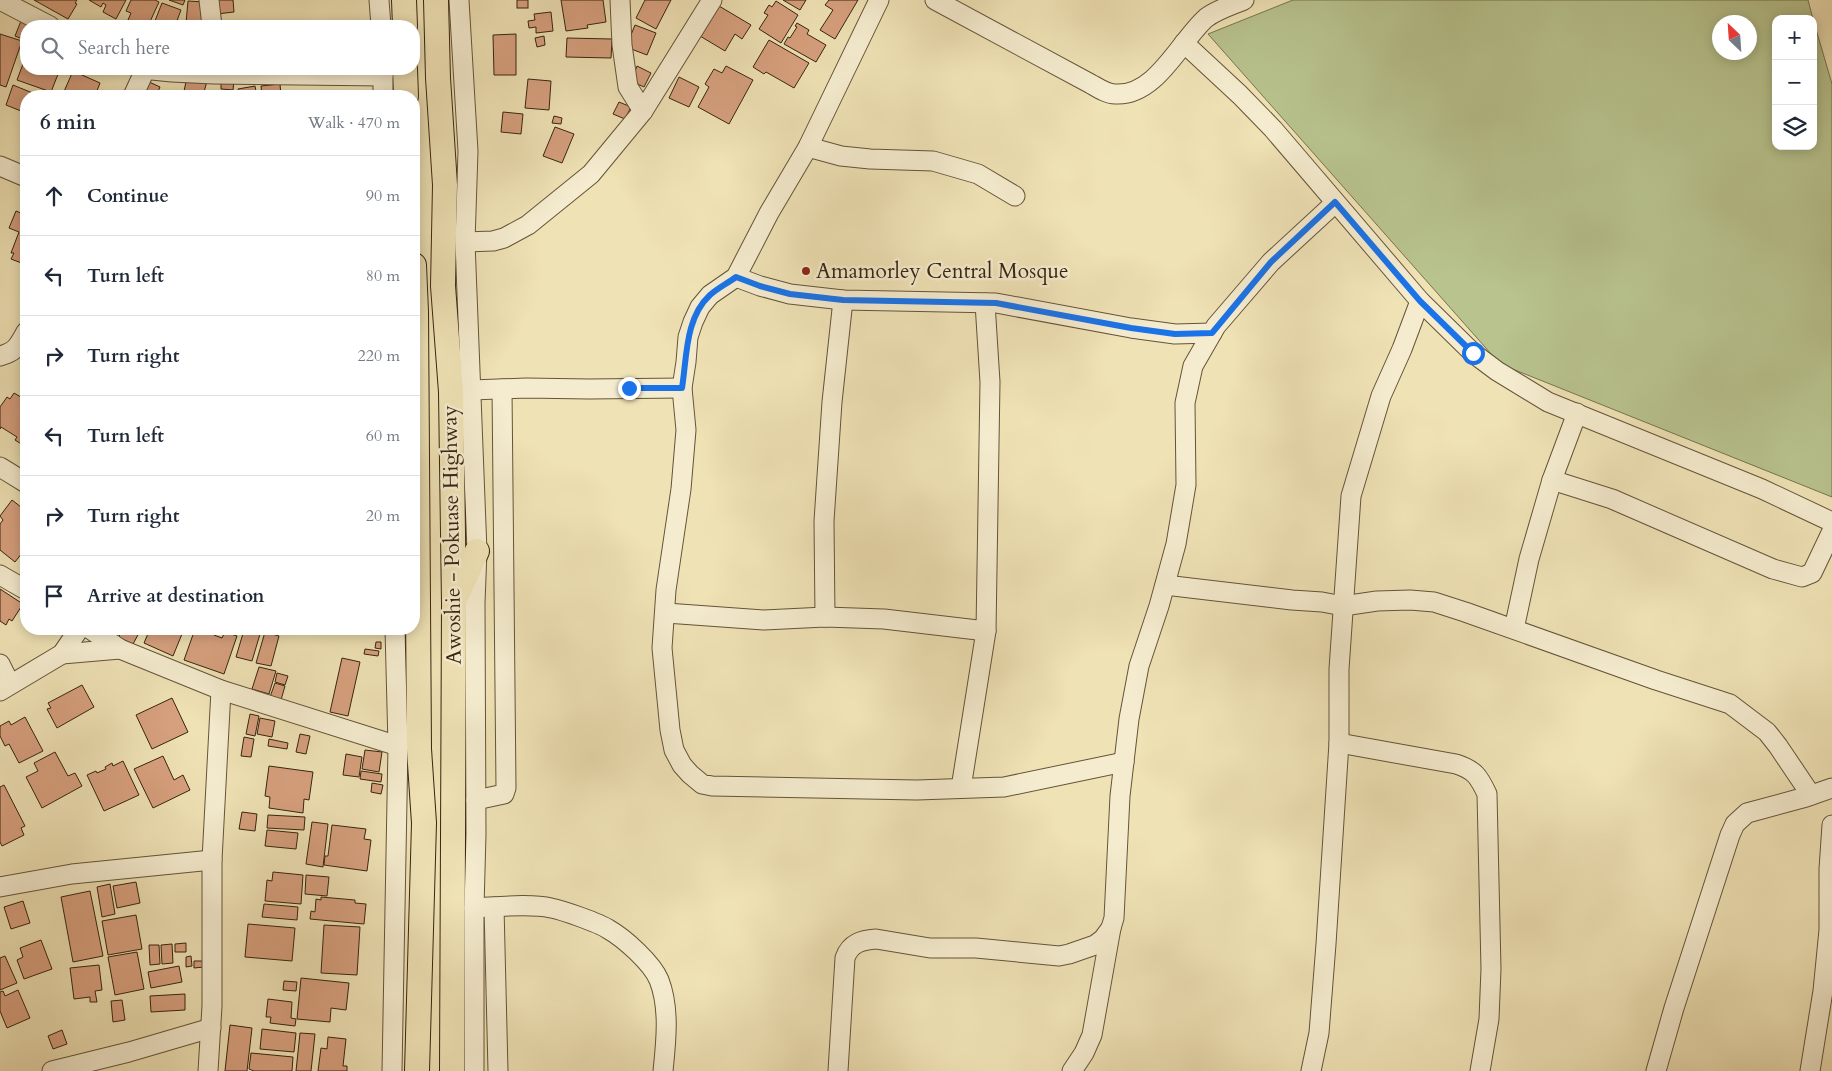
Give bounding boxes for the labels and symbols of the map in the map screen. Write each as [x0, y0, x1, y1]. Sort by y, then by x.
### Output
north arrow [1712, 15, 1757, 60]
place label: Amamorley Central Mosque [816, 257, 1069, 286]
marker: Amamorley Central Mosque [800, 265, 812, 277]
route start [1462, 342, 1485, 365]
route end [618, 377, 641, 400]
street label: Awoshie - Pokuase Highway [435, 405, 469, 665]

